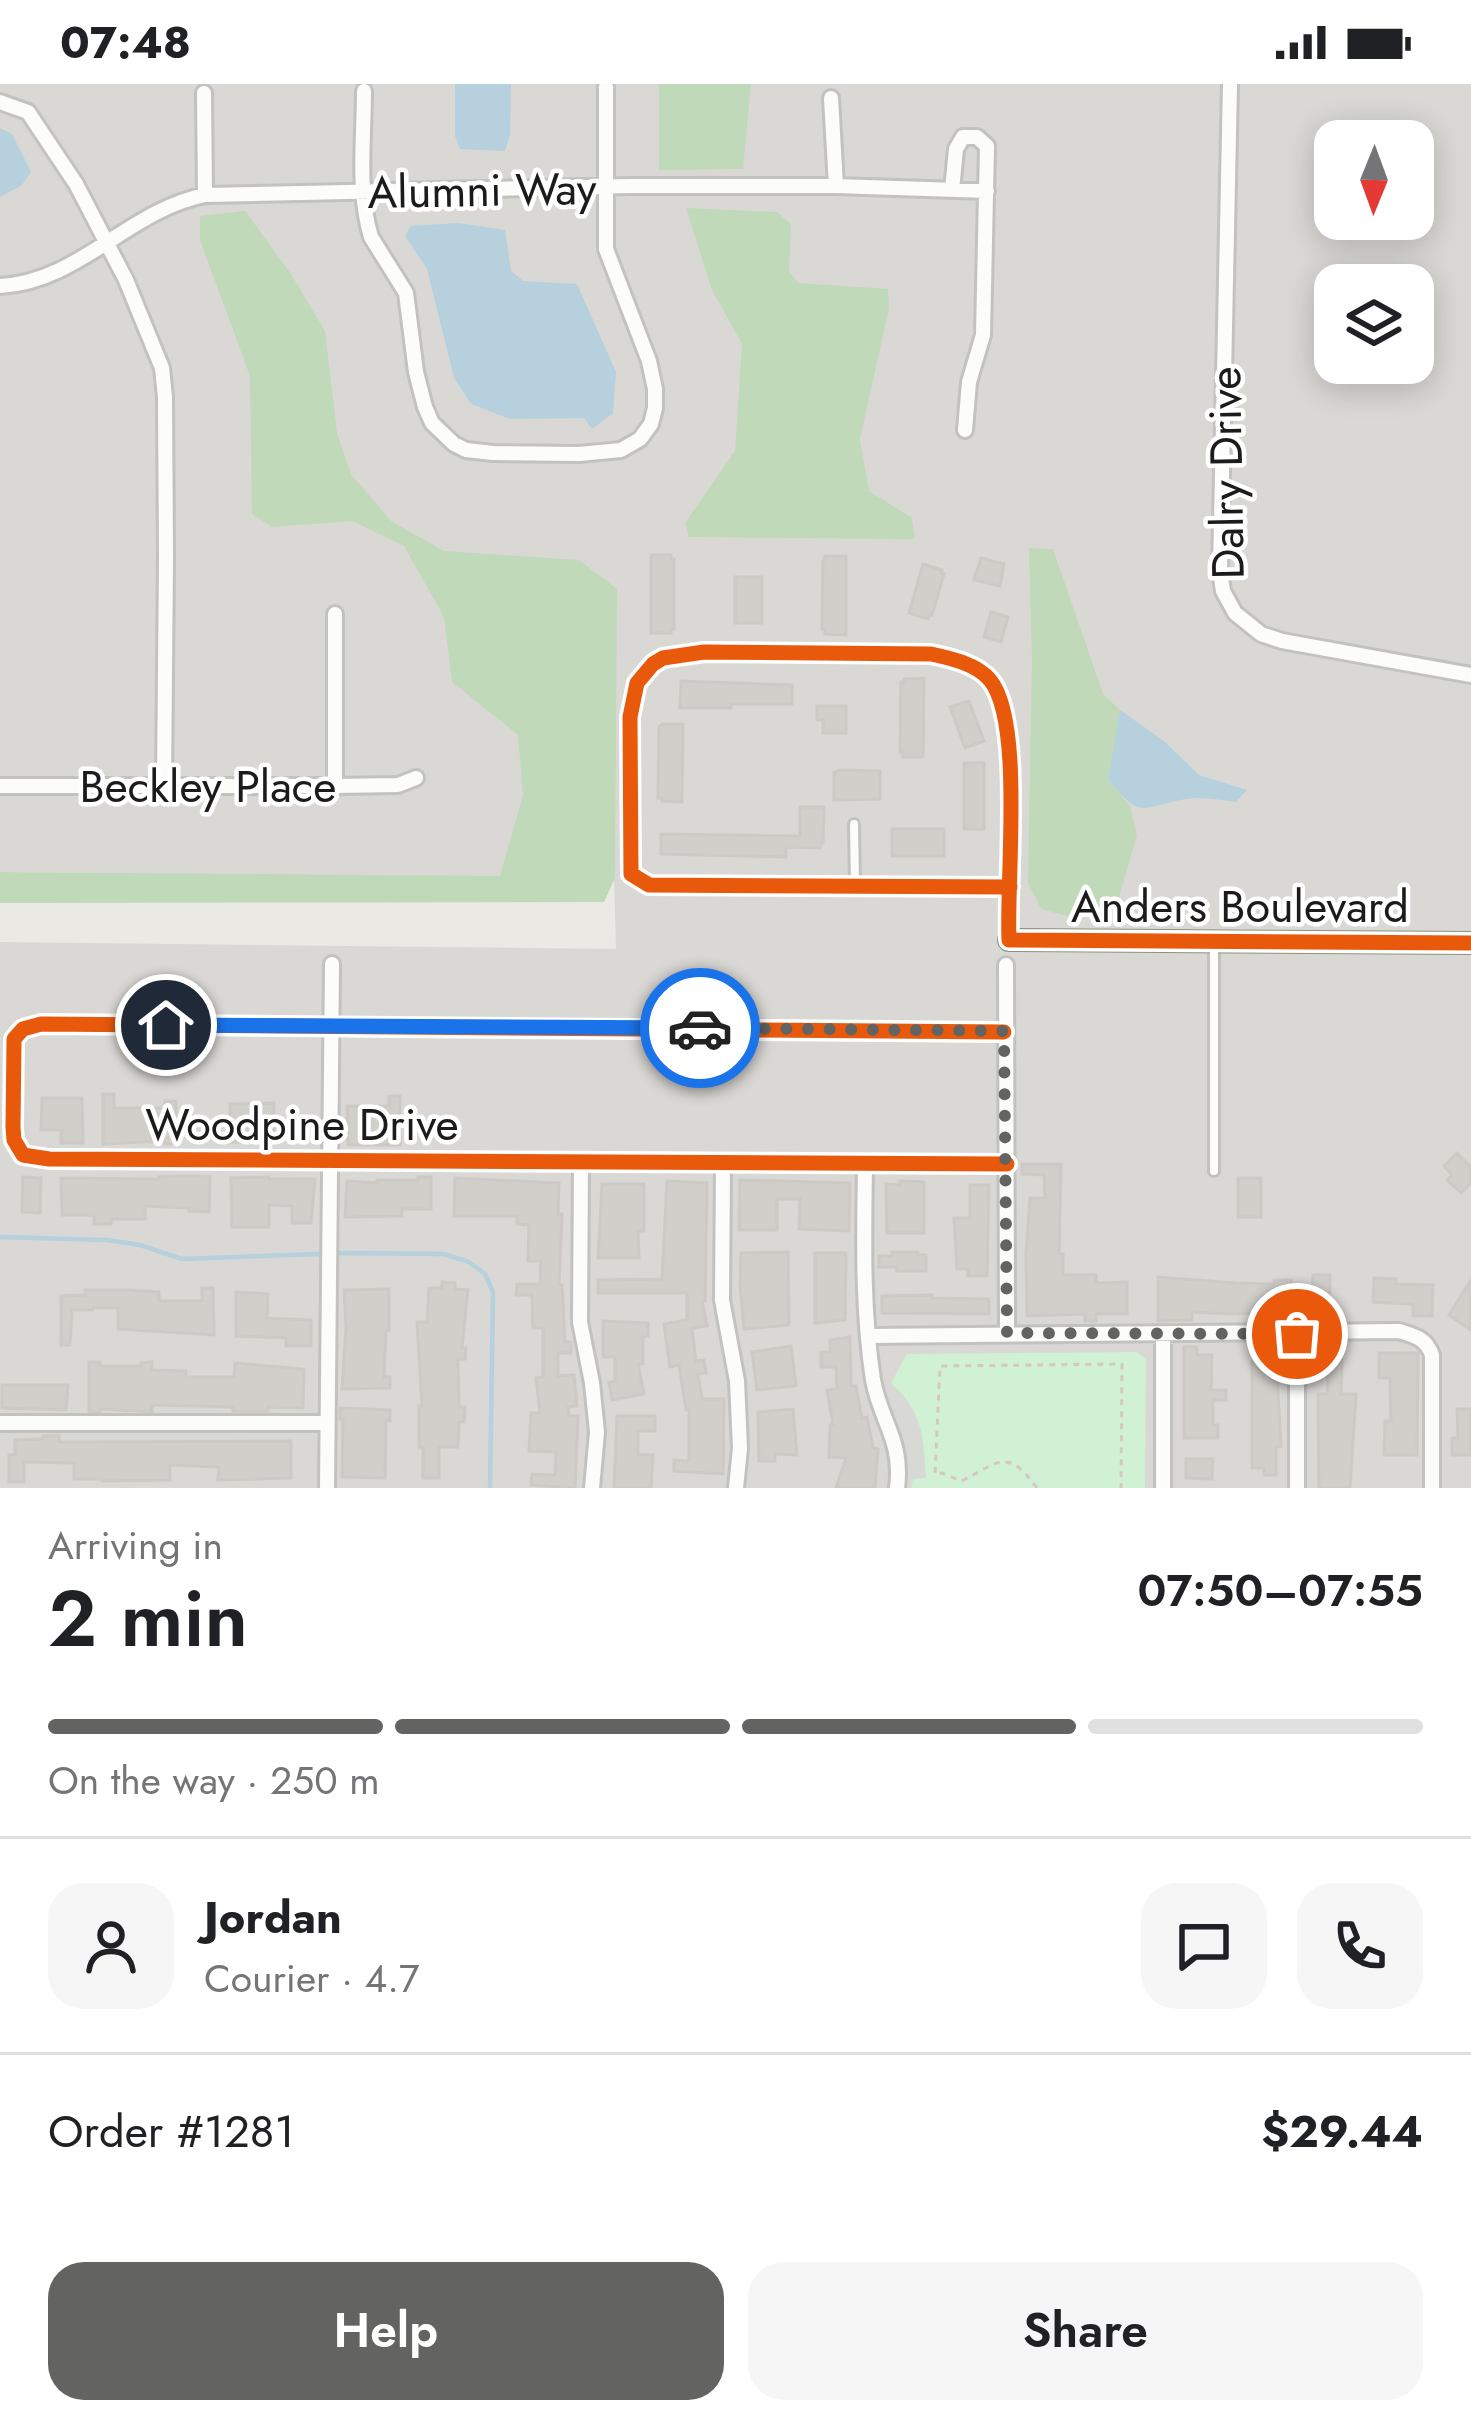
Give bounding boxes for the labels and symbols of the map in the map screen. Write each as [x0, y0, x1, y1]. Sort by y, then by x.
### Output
north arrow [1314, 120, 1434, 240]
street label: Alumni Way [367, 156, 597, 225]
street label: Dalry Drive [1192, 366, 1261, 580]
street label: Beckley Place [79, 754, 337, 819]
street label: Anders Boulevard [1071, 874, 1409, 939]
courier [640, 968, 760, 1088]
pin [115, 974, 217, 1076]
street label: Woodpine Drive [145, 1092, 459, 1157]
pin [1246, 1283, 1348, 1385]

